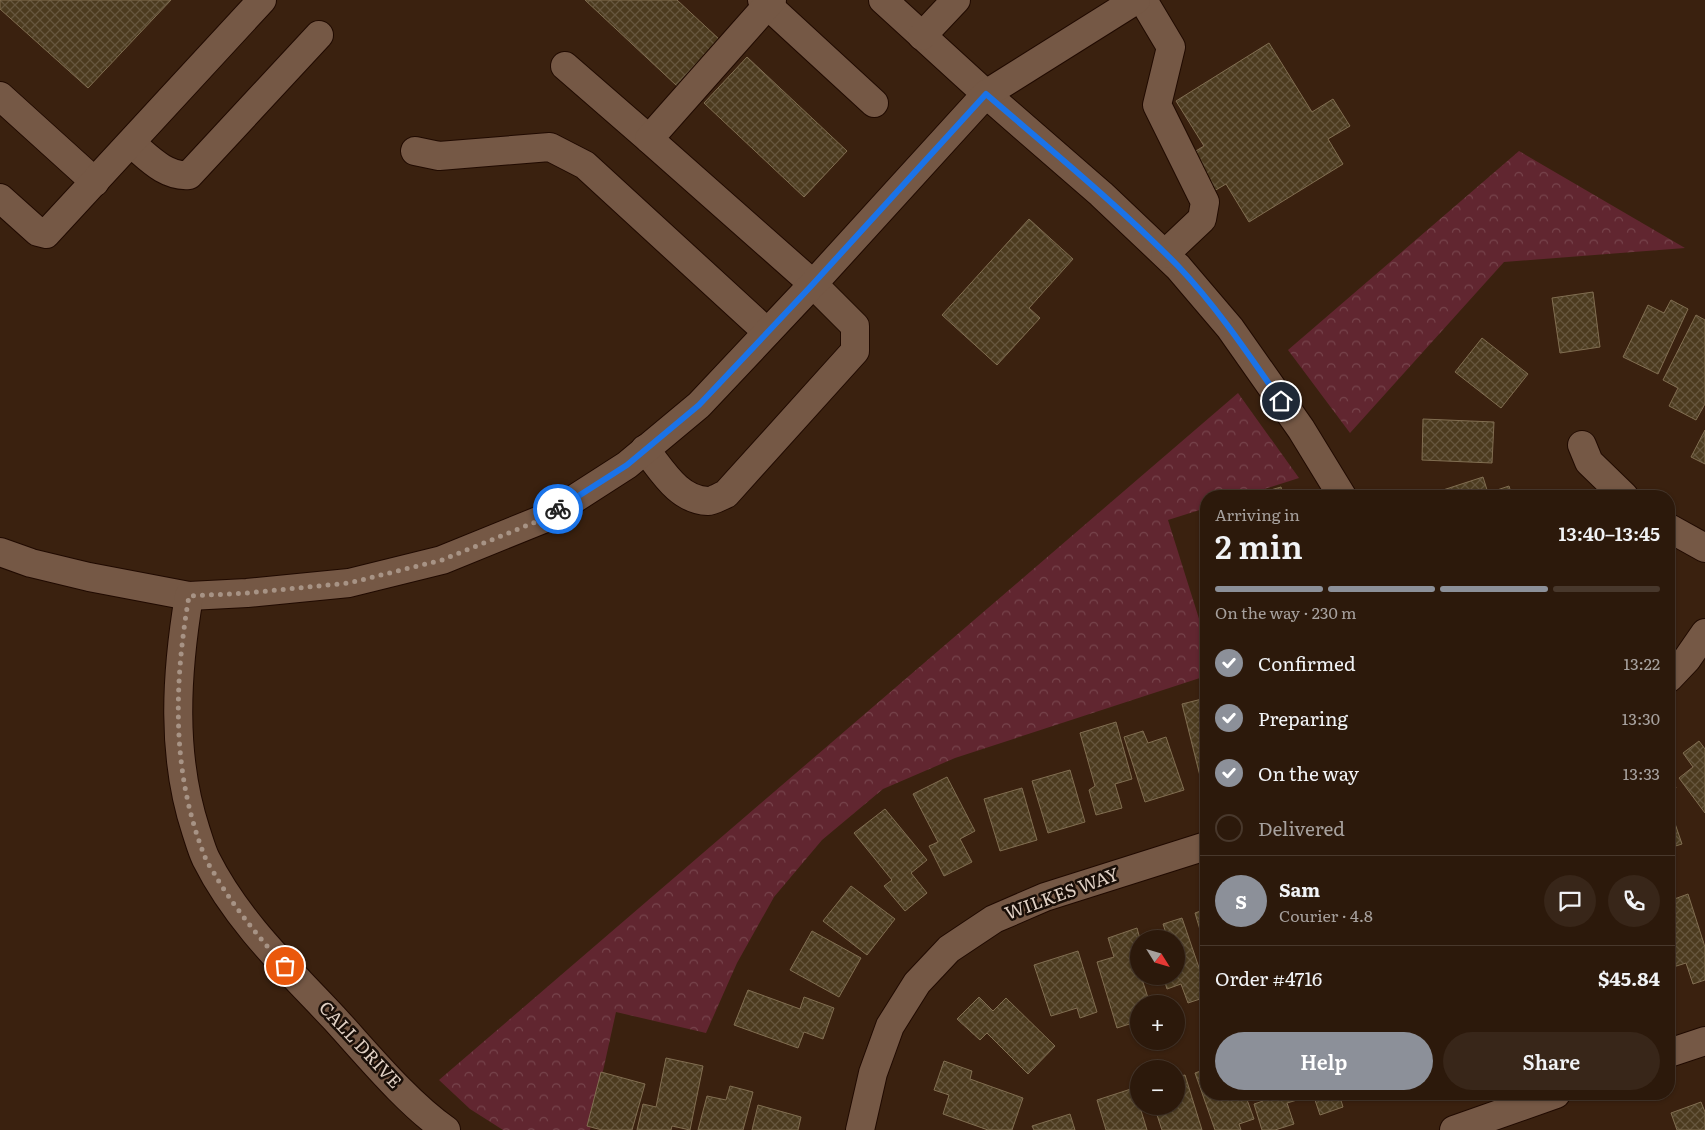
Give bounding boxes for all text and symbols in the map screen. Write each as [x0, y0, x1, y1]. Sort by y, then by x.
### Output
pin [1260, 380, 1302, 422]
icon: home [1267, 387, 1295, 415]
courier [533, 484, 583, 534]
icon: bike [544, 495, 572, 523]
text: Arriving in [1215, 502, 1300, 526]
text: 13:40–13:45 [1559, 519, 1660, 547]
text: 2 min [1215, 521, 1303, 569]
text: On the way · 230 m [1215, 600, 1356, 624]
icon: check [1215, 649, 1243, 677]
text: Confirmed [1258, 649, 1356, 677]
text: 13:22 [1623, 651, 1660, 675]
icon: check [1215, 704, 1243, 732]
text: Preparing [1258, 704, 1348, 732]
text: 13:30 [1622, 706, 1660, 730]
icon: check [1215, 759, 1243, 787]
text: On the way [1258, 759, 1359, 787]
text: 13:33 [1623, 761, 1660, 785]
text: Delivered [1258, 814, 1345, 842]
street label: WILKES WAY [1001, 859, 1122, 926]
text: Sam [1279, 875, 1320, 903]
button: chat [1544, 875, 1596, 927]
button: phone [1608, 875, 1660, 927]
text: S [1235, 887, 1247, 915]
text: Courier · 4.8 [1279, 903, 1373, 927]
north arrow [1130, 930, 1185, 985]
map controls [1130, 930, 1185, 1115]
pin [264, 945, 306, 987]
icon: bag [271, 952, 299, 980]
text: Order #4716 [1215, 964, 1322, 992]
text: $45.84 [1598, 964, 1660, 992]
street label: CALL DRIVE [313, 994, 409, 1094]
button: + [1130, 995, 1185, 1050]
button: Help [1215, 1032, 1433, 1090]
button: Share [1443, 1032, 1660, 1090]
button: − [1130, 1060, 1185, 1115]

